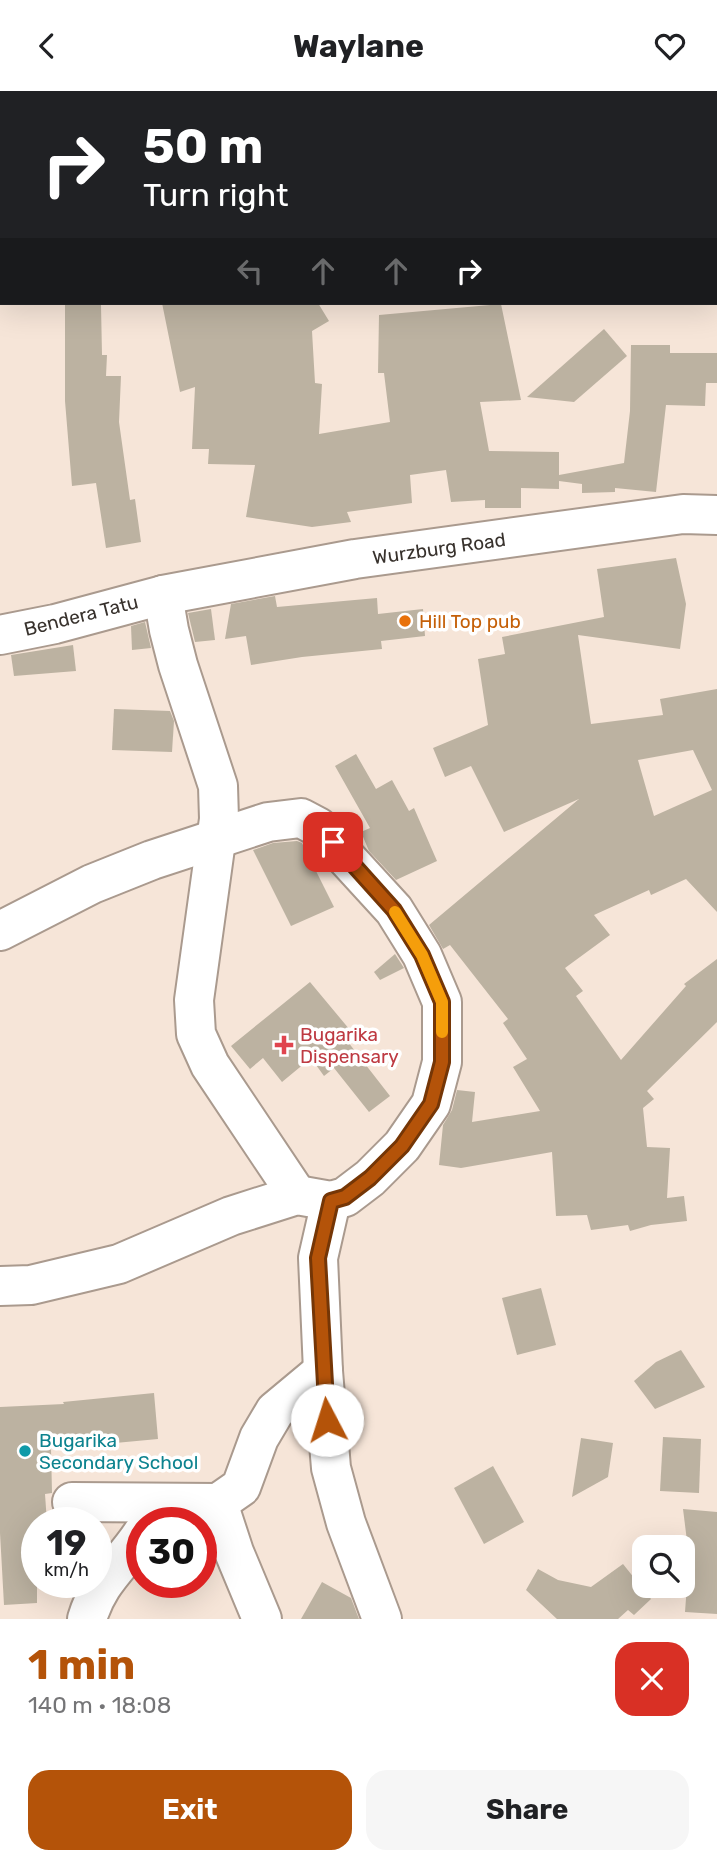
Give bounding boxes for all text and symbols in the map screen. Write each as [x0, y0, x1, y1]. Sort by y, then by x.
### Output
icon: back [28, 27, 66, 65]
text: Waylane [293, 27, 424, 65]
icon: heart [651, 27, 689, 65]
text: 50 m [143, 117, 263, 175]
icon: right [28, 119, 119, 210]
text: Turn right [143, 176, 288, 214]
icon: left [231, 252, 269, 290]
icon: ahead [304, 252, 342, 290]
icon: ahead [377, 252, 415, 290]
icon: right [450, 252, 488, 290]
street label: Wurzburg Road [371, 528, 507, 569]
street label: Bendera Tatu [22, 590, 141, 641]
place label: Hill Top pub [419, 610, 521, 633]
marker: Hill Top pub [397, 613, 413, 629]
pin [303, 812, 363, 872]
icon: arrive [314, 823, 352, 861]
place label: Bugarika Dispensary [300, 1023, 399, 1068]
marker: Bugarika Dispensary [274, 1035, 294, 1055]
position arrow [290, 1383, 364, 1457]
place label: Bugarika Secondary School [39, 1429, 198, 1474]
marker: Bugarika Secondary School [17, 1443, 33, 1459]
speed limit sign: 30 [126, 1507, 217, 1598]
text: 19 [47, 1522, 86, 1564]
map controls [632, 1535, 695, 1598]
button: search [632, 1535, 695, 1598]
text: km/h [44, 1559, 89, 1581]
text: 1 min [28, 1640, 135, 1690]
button: close [615, 1642, 689, 1716]
text: 140 m · 18:08 [28, 1691, 171, 1719]
button: Exit [28, 1770, 352, 1850]
button: Share [366, 1770, 689, 1850]

